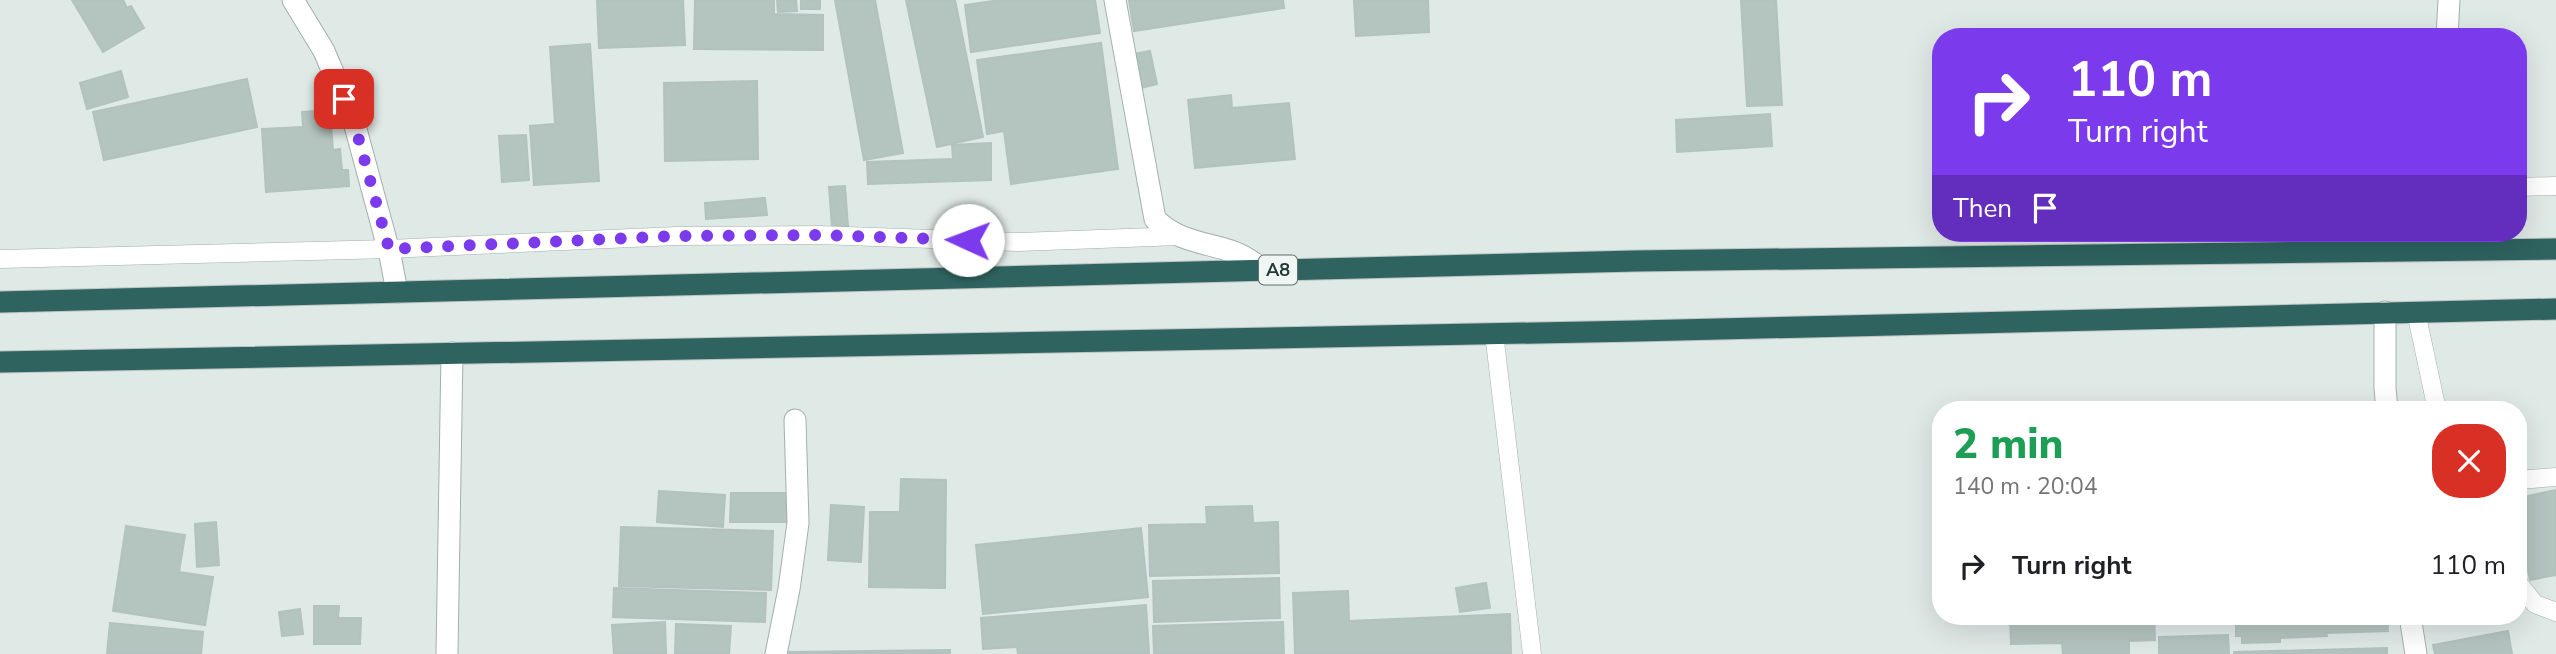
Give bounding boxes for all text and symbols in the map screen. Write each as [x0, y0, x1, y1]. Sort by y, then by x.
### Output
text: 110 m [2068, 46, 2212, 113]
icon: right [1953, 56, 2044, 147]
pin [314, 69, 374, 129]
icon: arrive [325, 80, 363, 118]
text: Turn right [2068, 110, 2208, 153]
icon: arrive [2026, 189, 2064, 227]
text: Then [1953, 191, 2012, 226]
position arrow [931, 203, 1005, 277]
road number: A8 [1259, 256, 1297, 284]
text: 2 min [1953, 416, 2063, 473]
button: close [2432, 424, 2506, 498]
text: 140 m · 20:04 [1953, 471, 2098, 502]
icon: right [1953, 547, 1991, 585]
text: Turn right [2012, 548, 2131, 583]
text: 110 m [2430, 548, 2506, 583]

